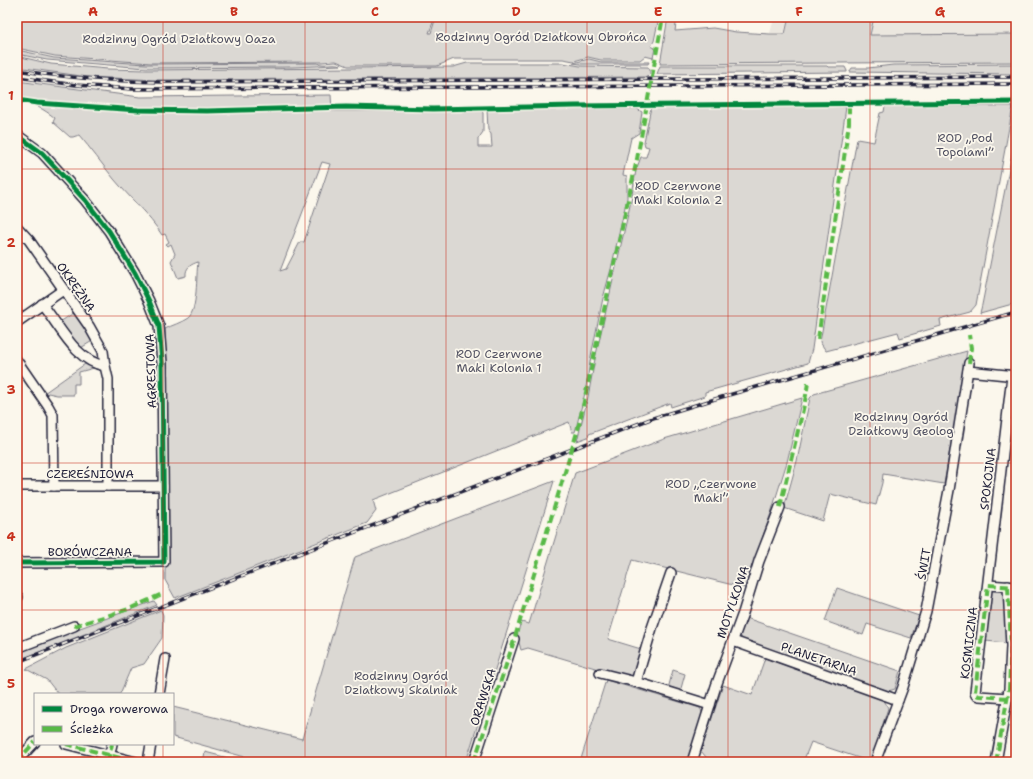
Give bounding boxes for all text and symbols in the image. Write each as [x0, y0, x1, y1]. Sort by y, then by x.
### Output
text: A [88, 3, 98, 20]
text: B [230, 3, 238, 20]
text: C [371, 3, 379, 20]
text: D [511, 3, 521, 20]
text: E [654, 3, 663, 20]
text: F [795, 3, 803, 20]
text: G [935, 3, 946, 20]
park label: Rodzinny Ogród Działkowy Obrońca [435, 29, 647, 45]
park label: Rodzinny Ogród Działkowy Oaza [83, 31, 276, 47]
text: 1 [8, 87, 14, 104]
park label: ROD „Pod Topolami” [936, 130, 994, 160]
park label: ROD Czerwone Maki Kolonia 2 [634, 178, 722, 208]
text: 2 [6, 234, 16, 251]
street label: OKRĘŻNA [53, 259, 99, 315]
street label: AGRESTOWA [142, 333, 160, 409]
park label: ROD Czerwone Maki Kolonia 1 [456, 346, 542, 376]
text: 3 [6, 381, 16, 398]
park label: Rodzinny Ogród Działkowy Geolog [848, 409, 954, 439]
street label: SPOKOJNA [976, 447, 1000, 511]
street label: CZEREŚNIOWA [46, 466, 134, 482]
park label: ROD „Czerwone Maki” [665, 476, 757, 506]
text: 4 [6, 528, 16, 545]
street label: BORÓWCZANA [48, 544, 133, 560]
street label: ŚWIT [913, 546, 935, 581]
street label: MOTYLKOWA [713, 563, 753, 640]
street label: KOSMICZNA [957, 606, 981, 680]
street label: PLANETARNA [779, 638, 859, 680]
street label: ORAWSKA [466, 666, 500, 728]
park label: Rodzinny Ogród Działkowy Skalniak [344, 668, 458, 698]
text: 5 [7, 675, 15, 692]
legend [34, 693, 174, 745]
text: Droga rowerowa [70, 701, 169, 717]
text: Ścieżka [70, 721, 113, 737]

